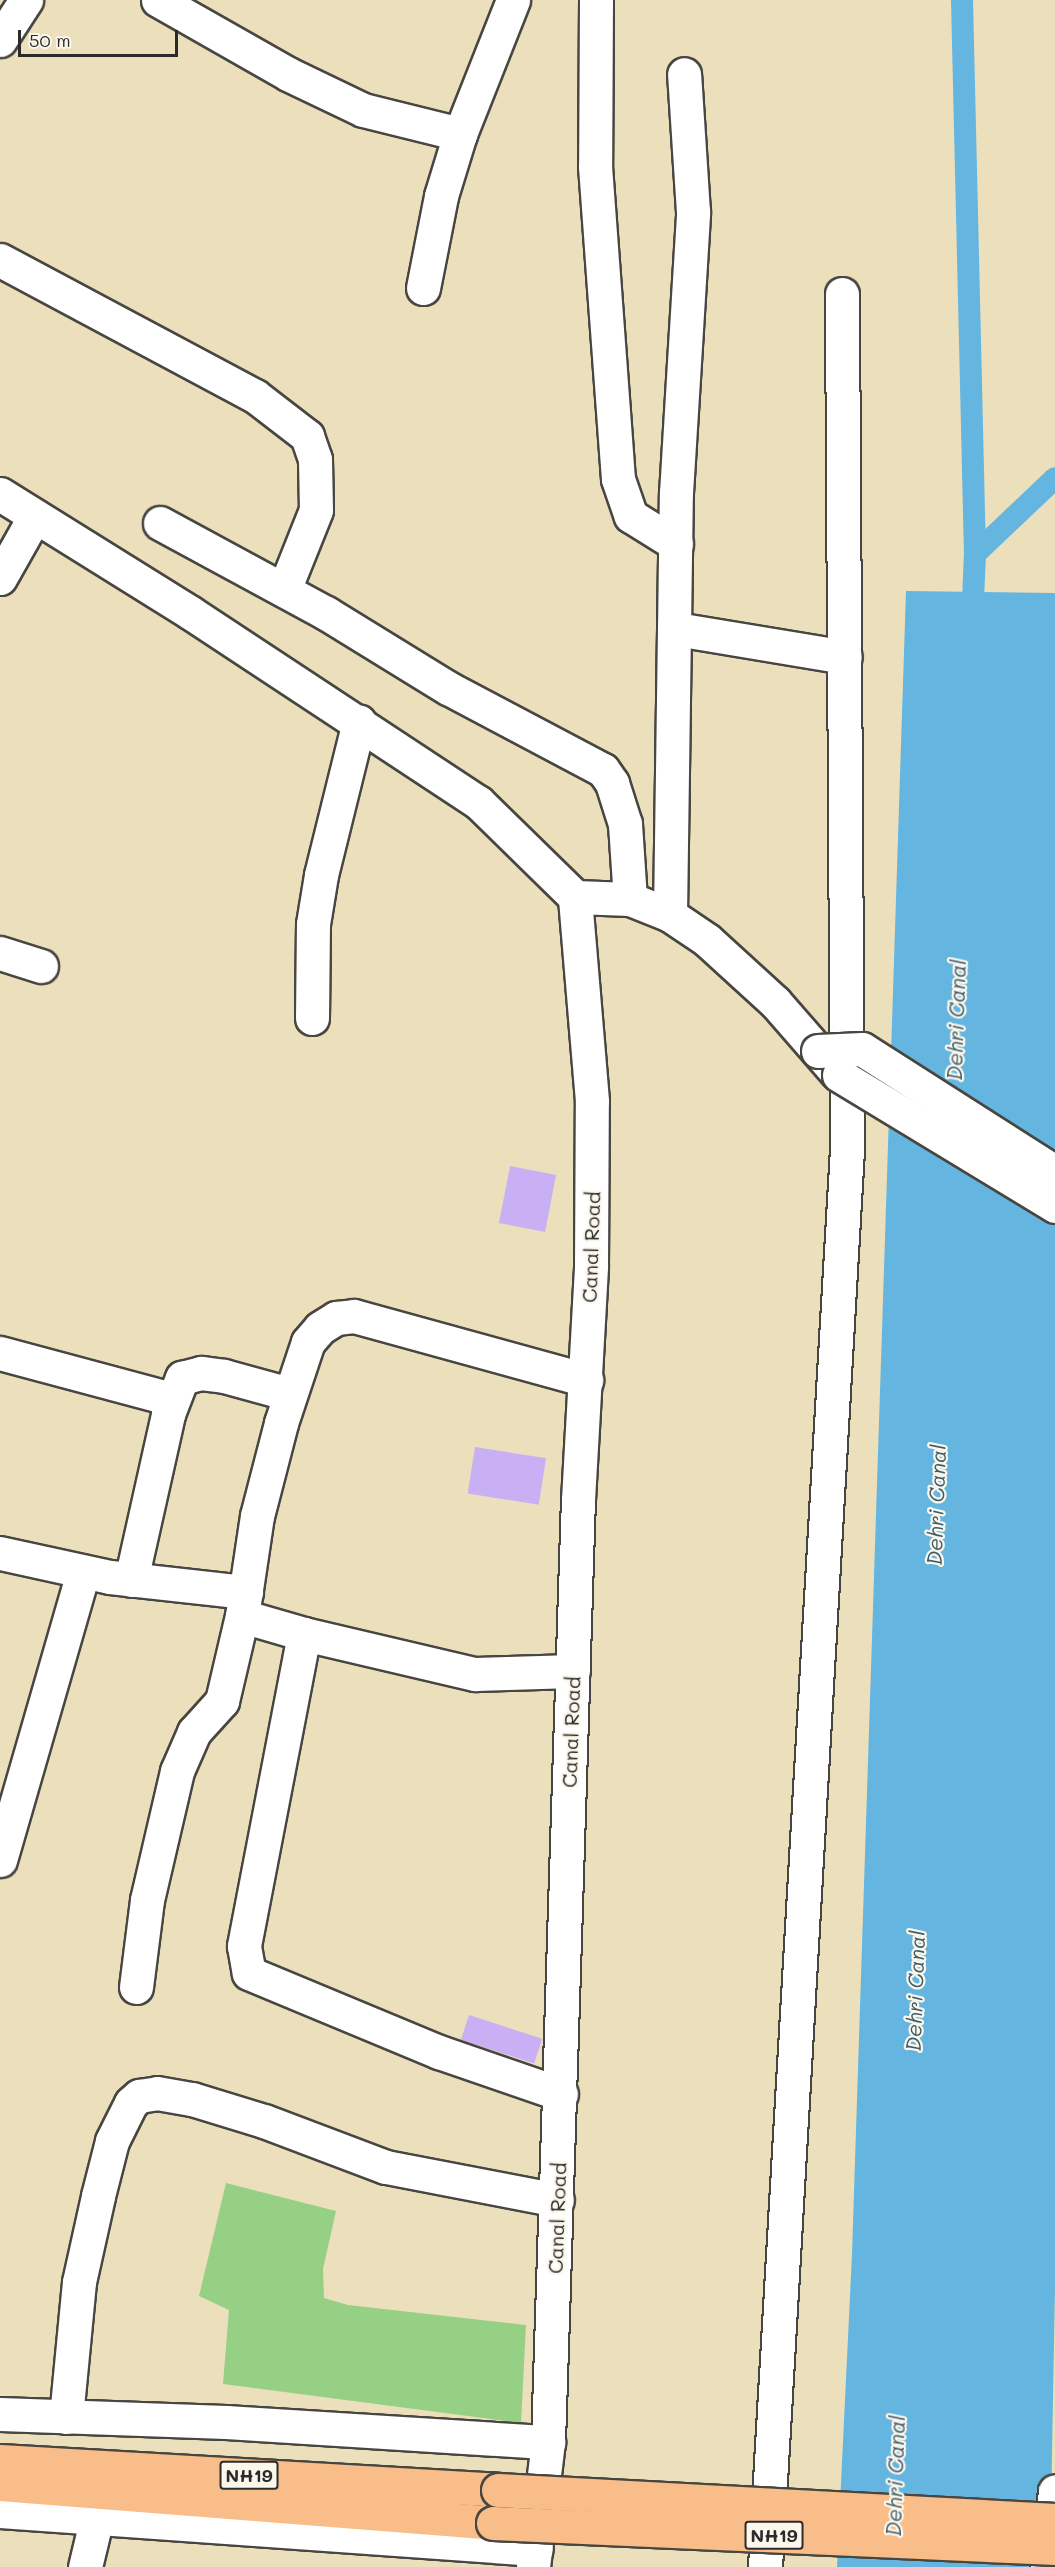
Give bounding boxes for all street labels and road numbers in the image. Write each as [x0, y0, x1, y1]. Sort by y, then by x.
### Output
street label: Canal Road [577, 1191, 605, 1303]
street label: Canal Road [557, 1676, 585, 1788]
street label: Canal Road [543, 2162, 571, 2274]
road number: NH19 [219, 2460, 279, 2490]
road number: NH19 [744, 2520, 804, 2550]

